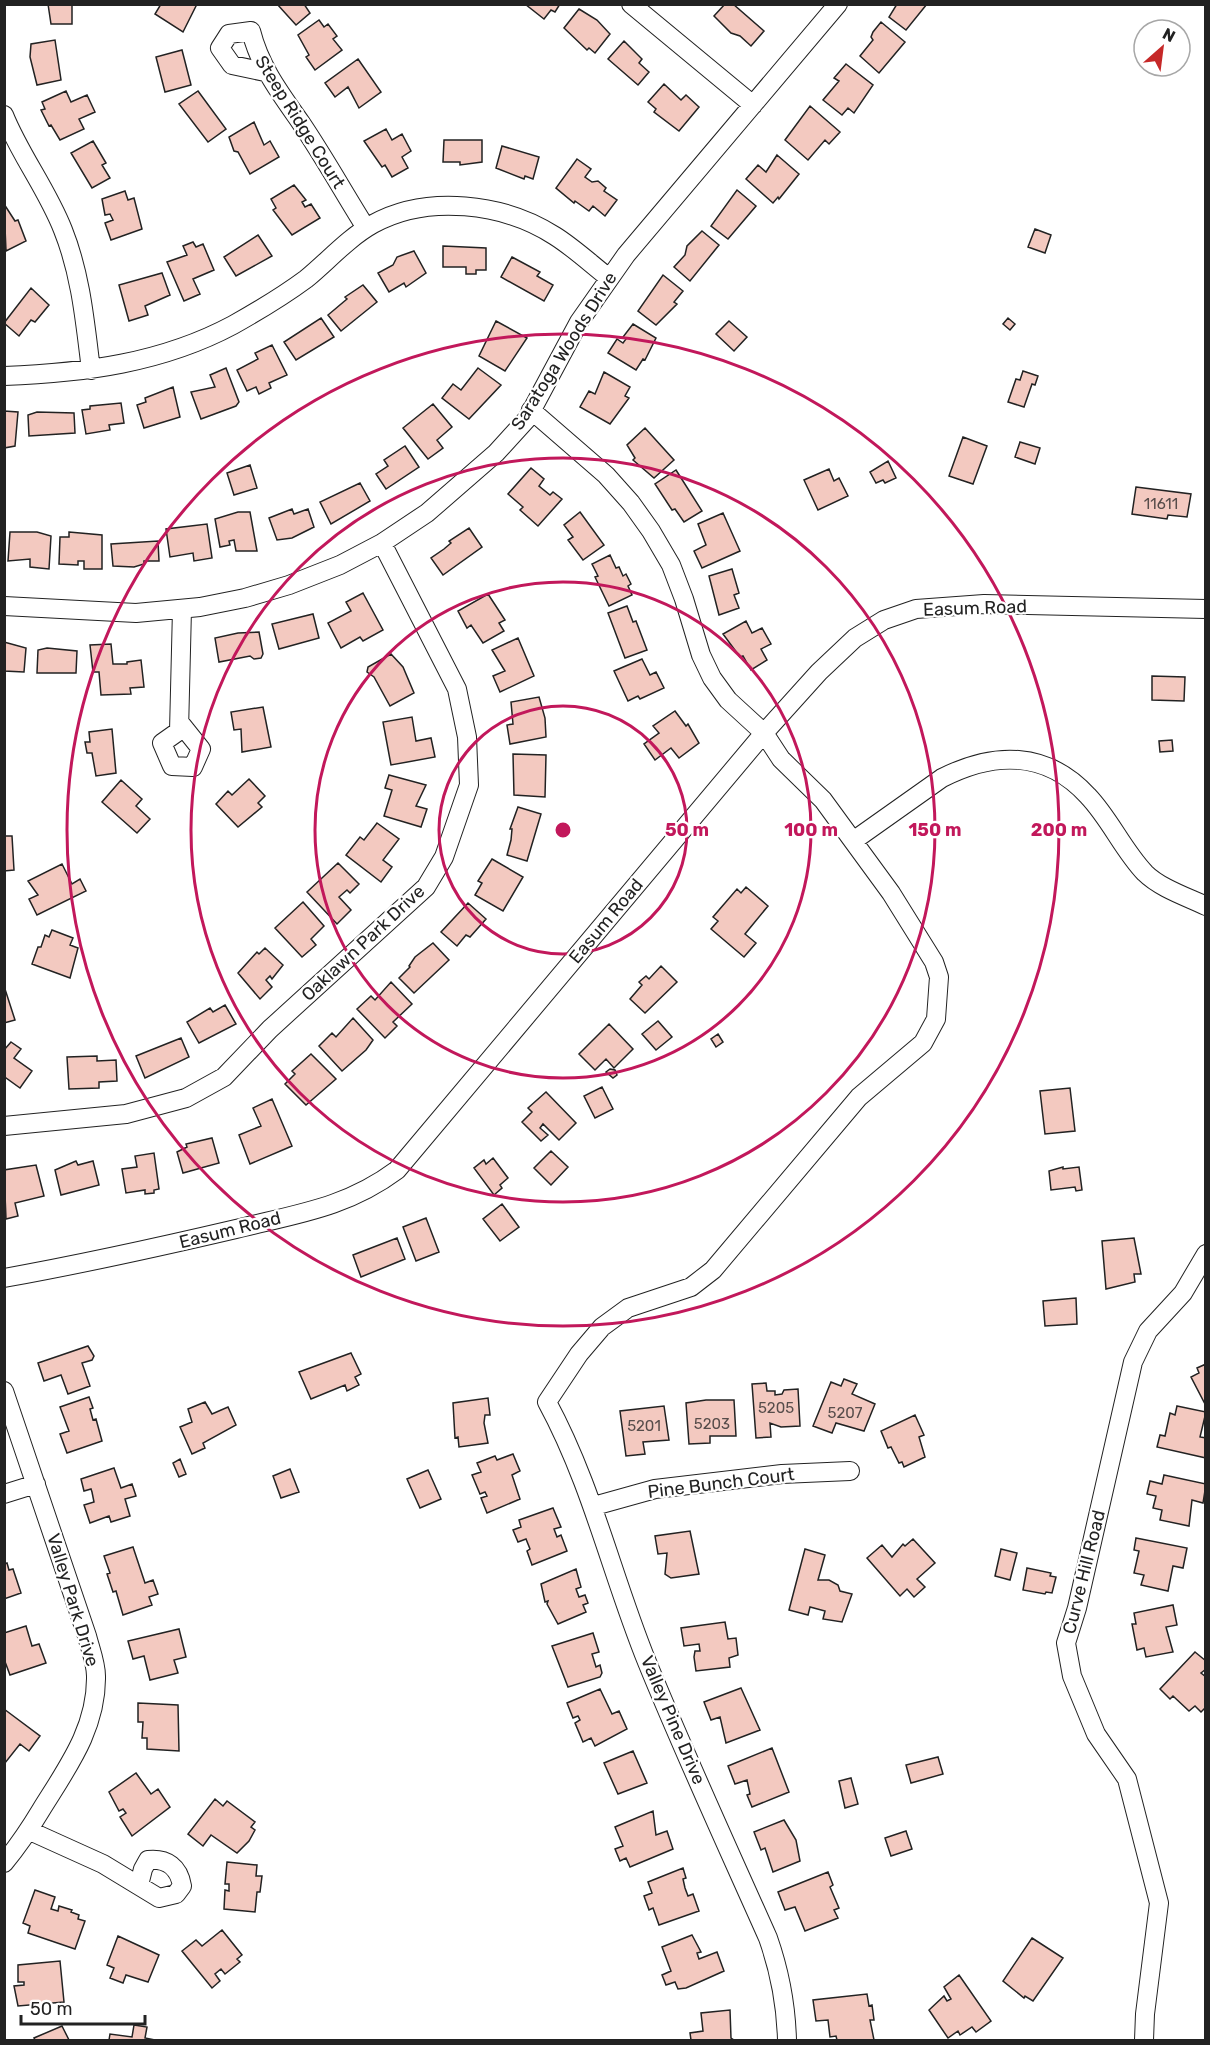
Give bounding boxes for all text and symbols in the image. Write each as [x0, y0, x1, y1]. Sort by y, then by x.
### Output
north arrow [1132, 18, 1192, 78]
text: N [1159, 24, 1178, 46]
street label: Steep Ridge Court [250, 51, 350, 193]
street label: Saratoga Woods Drive [506, 268, 622, 434]
house number: 11611 [1144, 495, 1178, 513]
street label: Easum Road [923, 595, 1027, 621]
text: 50 m [665, 819, 709, 841]
text: 100 m [784, 819, 838, 841]
text: 150 m [908, 819, 962, 841]
text: 200 m [1031, 819, 1087, 841]
centre of rings [553, 820, 573, 840]
street label: Easum Road [564, 874, 648, 968]
street label: Oaklawn Park Drive [297, 880, 429, 1006]
street label: Easum Road [177, 1207, 283, 1253]
house number: 5205 [758, 1399, 794, 1417]
house number: 5207 [828, 1404, 863, 1422]
house number: 5203 [694, 1415, 730, 1433]
house number: 5201 [627, 1417, 661, 1435]
street label: Pine Bunch Court [646, 1463, 796, 1503]
street label: Curve Hill Road [1058, 1508, 1110, 1636]
street label: Valley Park Drive [42, 1531, 104, 1669]
street label: Valley Pine Drive [636, 1652, 710, 1788]
scale bar [21, 1988, 146, 2026]
text: 50 m [30, 1998, 73, 2020]

